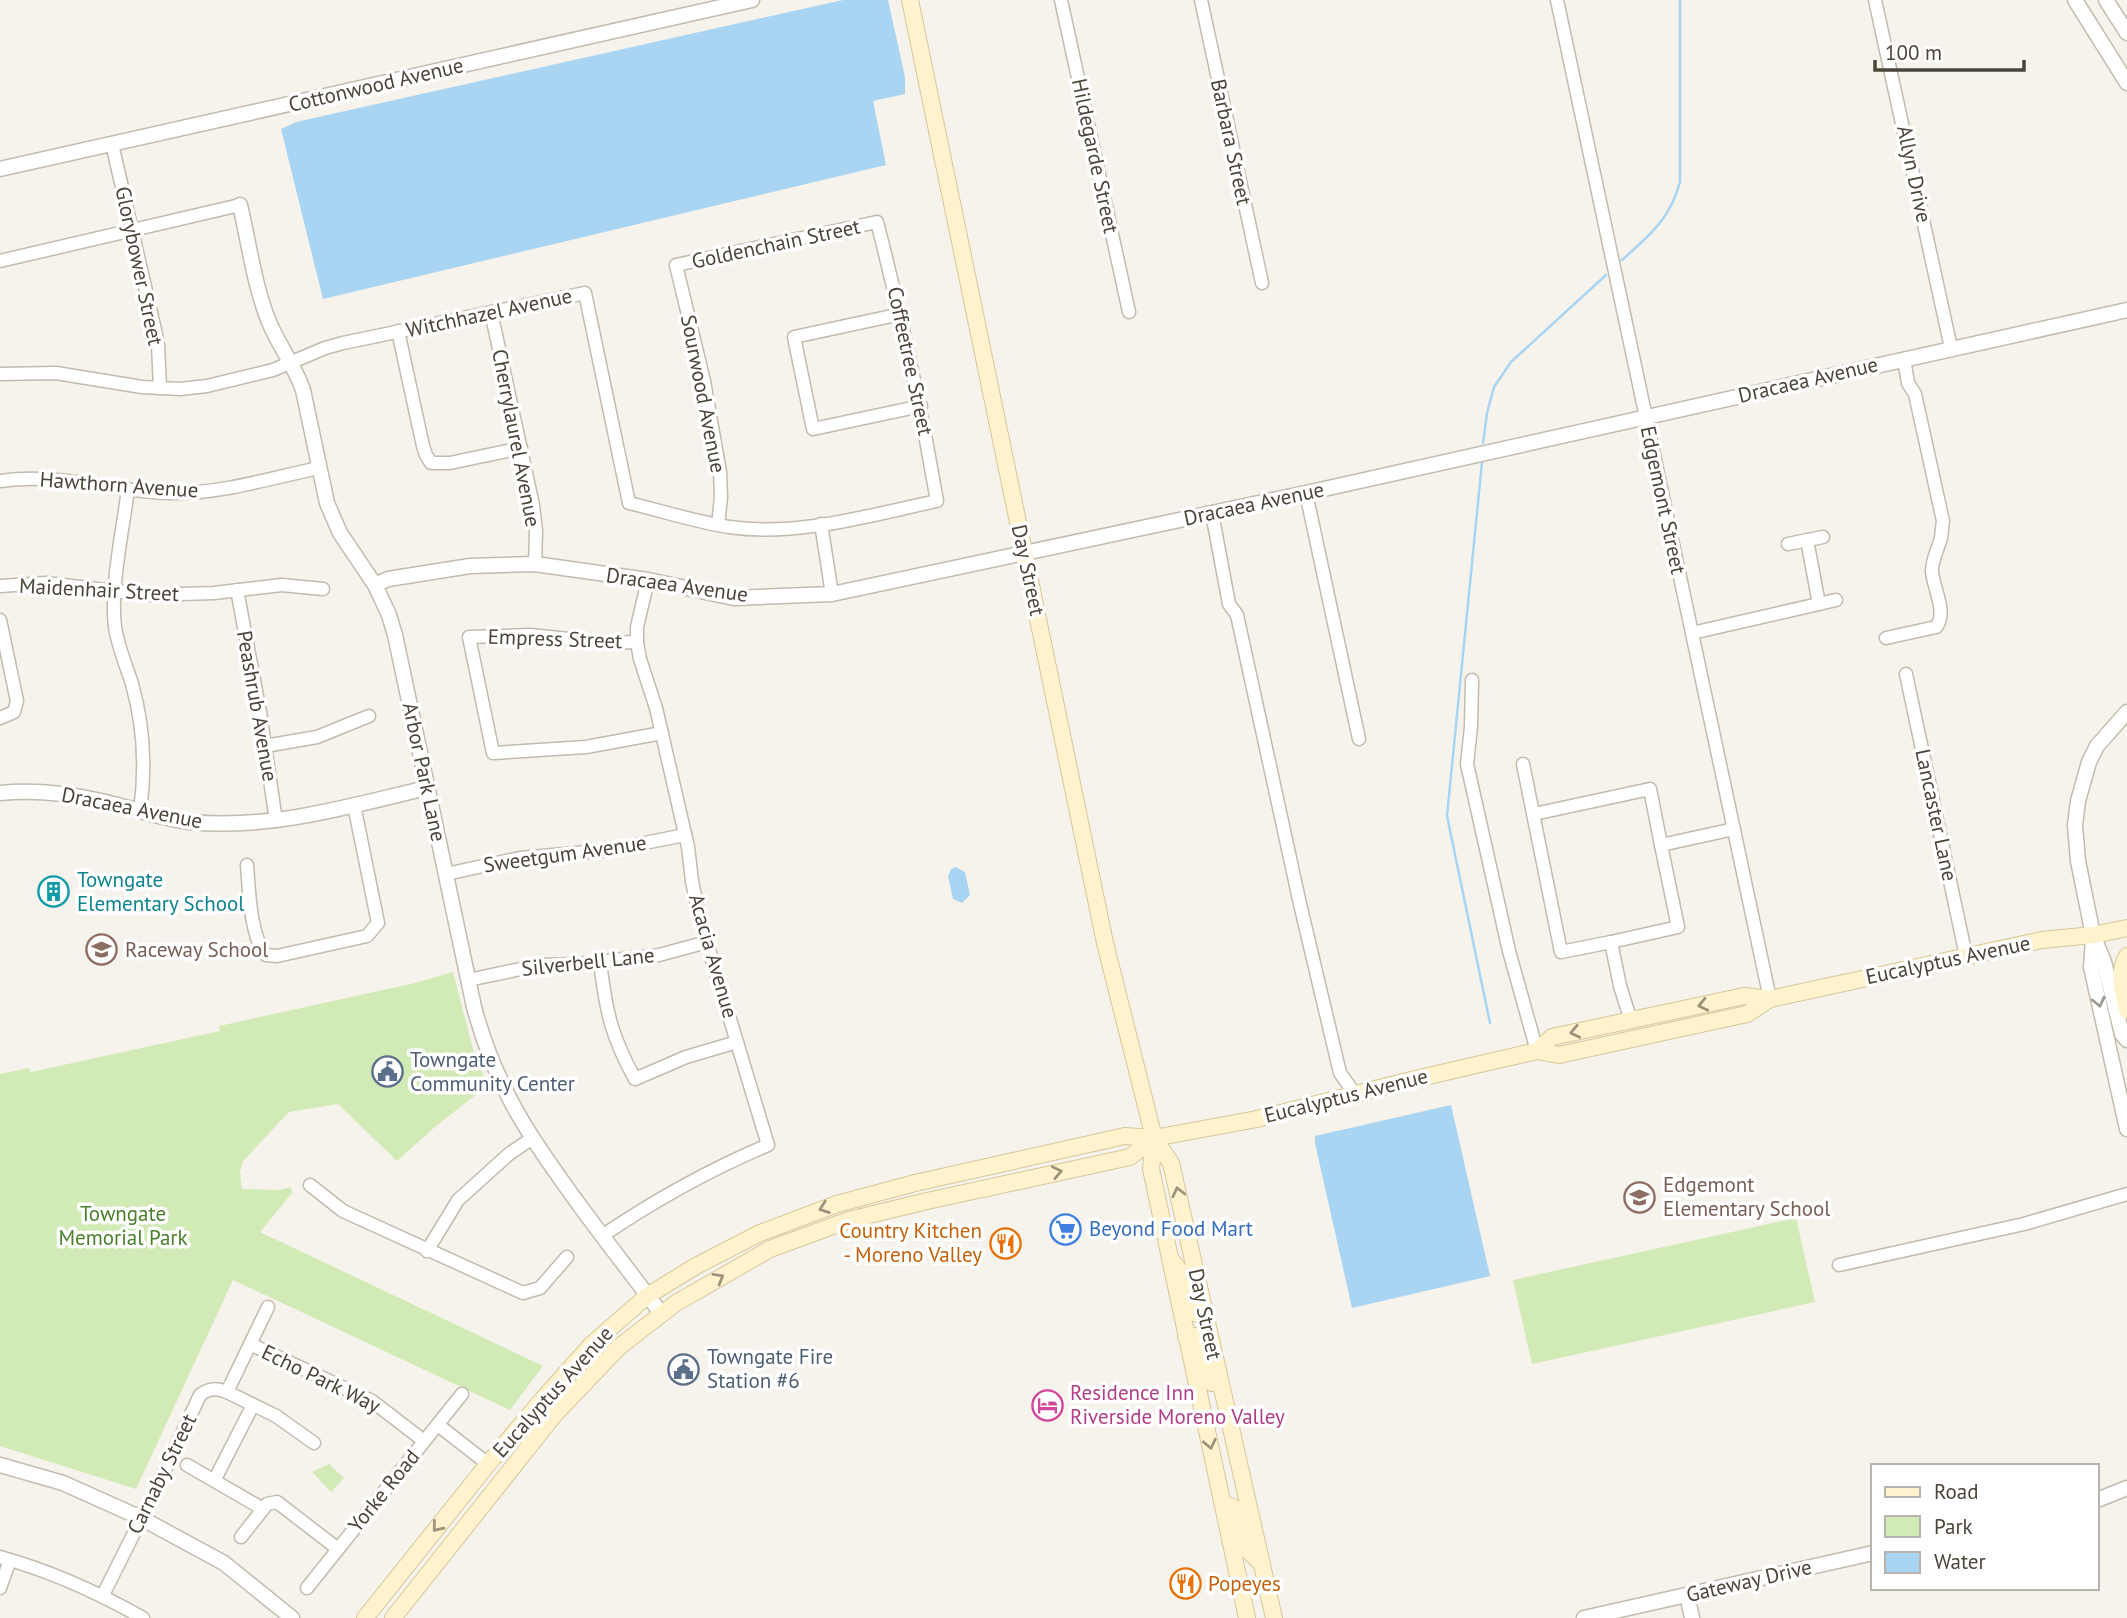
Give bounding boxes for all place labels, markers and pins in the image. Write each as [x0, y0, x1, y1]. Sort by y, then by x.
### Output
place label: Towngate Elementary School [77, 866, 244, 917]
building icon: Towngate Elementary School [37, 875, 71, 909]
school or university icon: Raceway School [85, 933, 119, 967]
place label: Raceway School [125, 936, 268, 963]
place label: Towngate Community Center [410, 1046, 575, 1097]
public building icon: Towngate Community Center [370, 1055, 404, 1089]
place label: Edgemont Elementary School [1663, 1171, 1830, 1222]
school or university icon: Edgemont Elementary School [1623, 1180, 1657, 1214]
supermarket icon: Beyond Food Mart [1049, 1212, 1083, 1246]
place label: Beyond Food Mart [1089, 1215, 1253, 1242]
place label: Country Kitchen - Moreno Valley [839, 1217, 982, 1268]
restaurant icon: Country Kitchen - Moreno Valley [988, 1226, 1022, 1260]
place label: Towngate Fire Station #6 [707, 1343, 833, 1394]
public building icon: Towngate Fire Station #6 [667, 1352, 701, 1386]
place label: Residence Inn Riverside Moreno Valley [1070, 1379, 1285, 1430]
hotel icon: Residence Inn Riverside Moreno Valley [1030, 1388, 1064, 1422]
restaurant icon: Popeyes [1168, 1567, 1202, 1601]
place label: Popeyes [1208, 1570, 1281, 1597]

